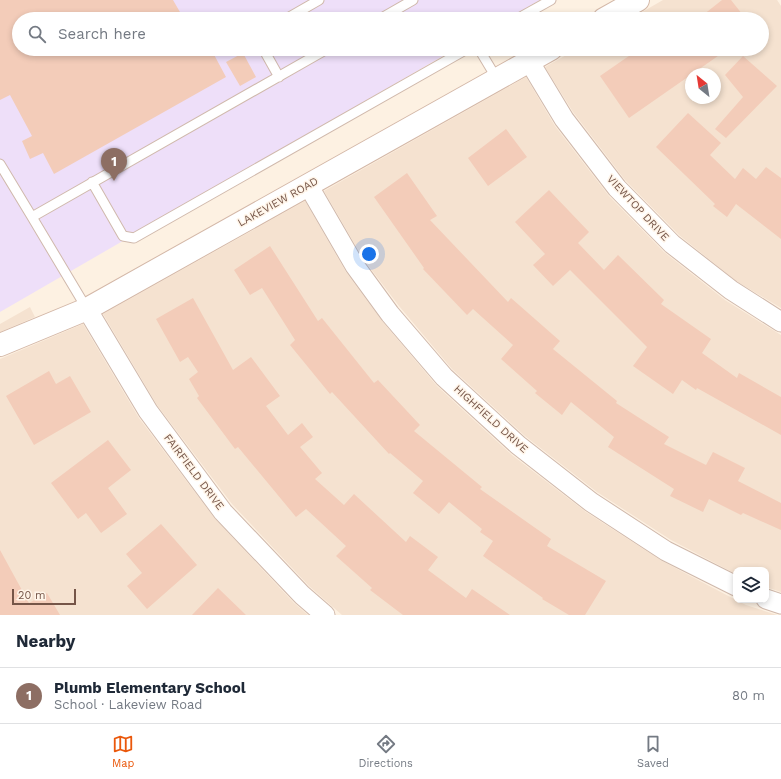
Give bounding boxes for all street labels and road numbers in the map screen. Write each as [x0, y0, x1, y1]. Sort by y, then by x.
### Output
street label: VIEWTOP DRIVE [604, 172, 672, 244]
street label: LAKEVIEW ROAD [236, 174, 321, 229]
street label: HIGHFIELD DRIVE [451, 382, 531, 456]
street label: FAIRFIELD DRIVE [161, 431, 227, 513]

